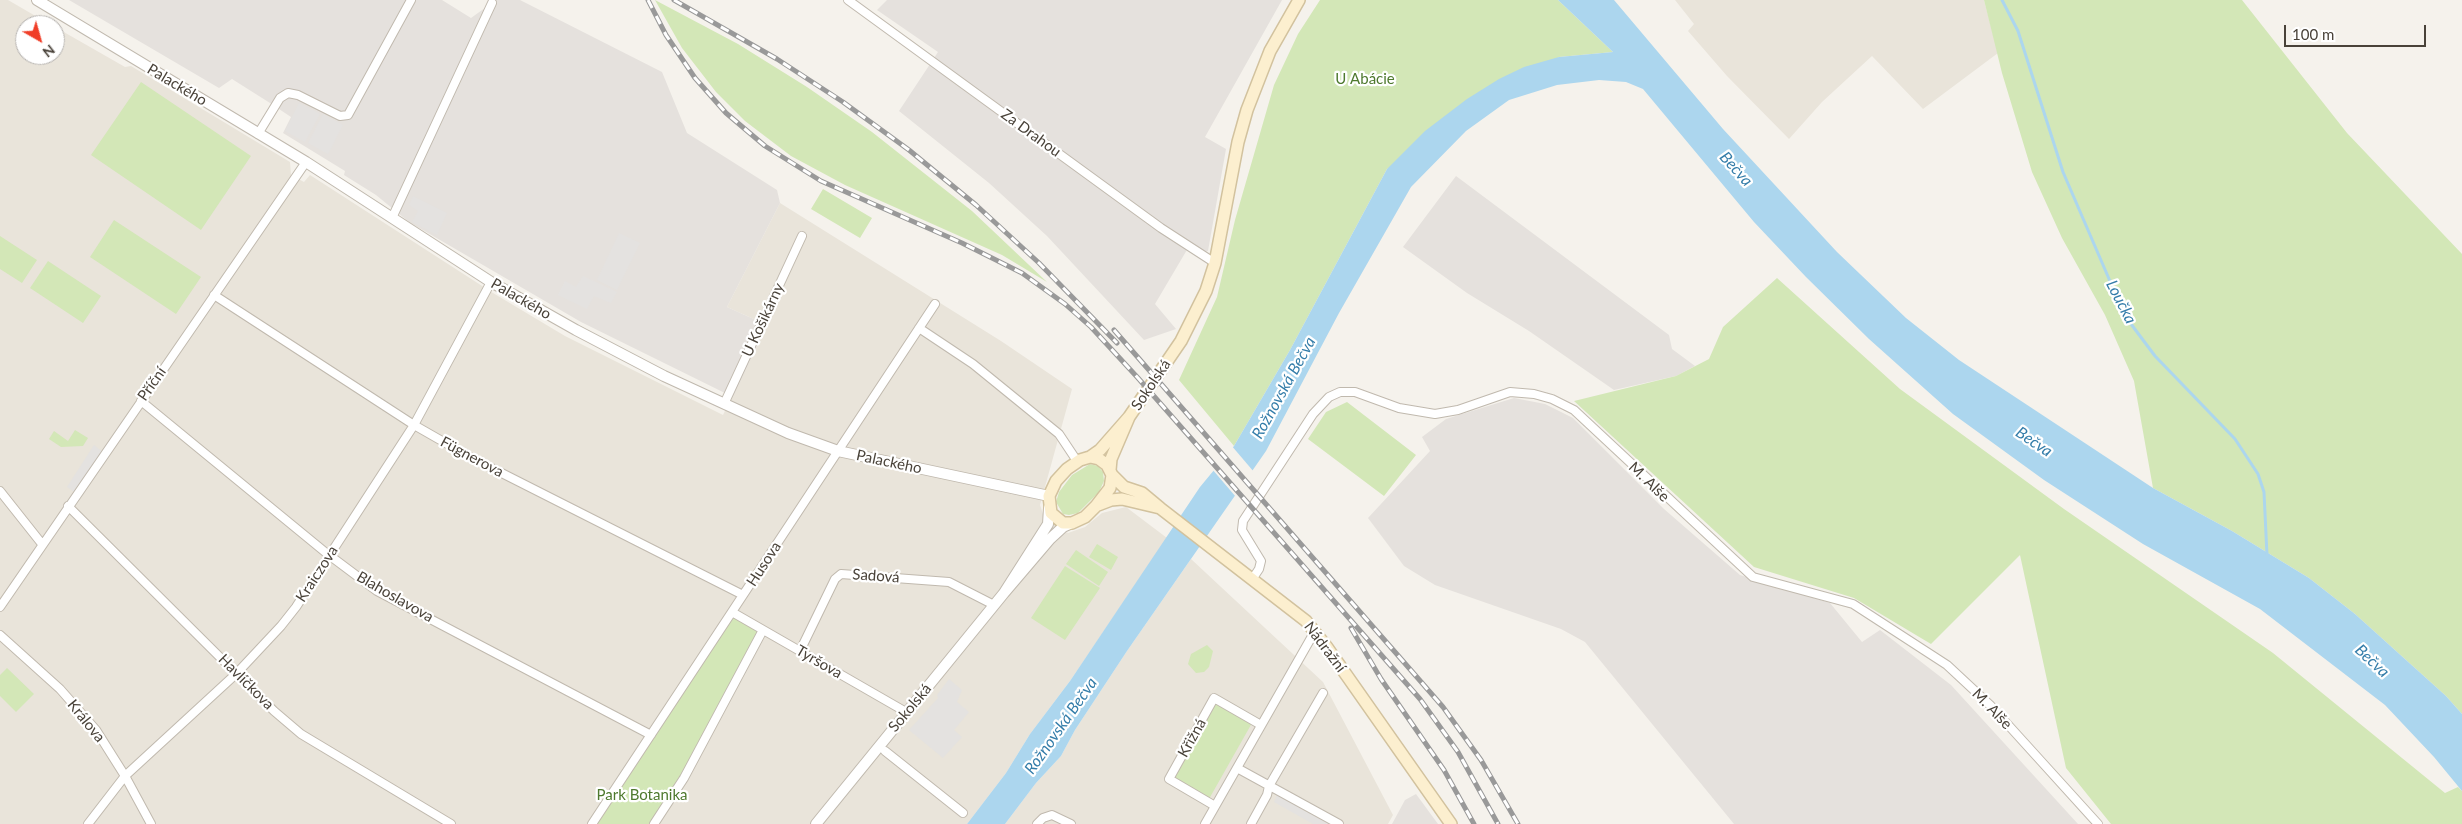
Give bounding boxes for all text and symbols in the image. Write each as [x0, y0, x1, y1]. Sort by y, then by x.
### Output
north arrow [15, 15, 65, 65]
scale bar [2287, 15, 2430, 47]
text: 100 m [2292, 25, 2334, 43]
text: N [39, 41, 58, 61]
street label: Palackého [144, 60, 210, 110]
park label: U Abácie [1335, 70, 1395, 88]
street label: Za Drahou [998, 105, 1064, 161]
water label: Bečva [1716, 148, 1756, 190]
street label: Palackého [488, 275, 554, 323]
water label: Loučka [2102, 277, 2140, 327]
street label: U Košikárny [738, 280, 788, 360]
water label: Rožnovská Bečva [1248, 334, 1320, 442]
street label: Sokolská [1127, 356, 1175, 414]
street label: Příční [134, 364, 170, 404]
water label: Bečva [2012, 423, 2056, 461]
street label: Fügnerova [437, 433, 507, 481]
street label: Palackého [855, 446, 923, 478]
street label: M. Alše [1625, 458, 1673, 506]
street label: Husova [743, 538, 785, 590]
street label: Kraiczova [292, 542, 342, 606]
street label: Sadová [852, 565, 900, 587]
street label: Blahoslavova [353, 568, 437, 626]
street label: Nádražní [1300, 618, 1350, 676]
water label: Bečva [2351, 640, 2393, 682]
street label: Tyršova [793, 642, 845, 682]
street label: Havlíčkova [215, 651, 277, 713]
water label: Rožnovská Bečva [1021, 674, 1101, 778]
street label: Sokolská [885, 680, 935, 736]
street label: M. Alše [1968, 685, 2016, 733]
street label: Králova [63, 696, 109, 746]
street label: Křižná [1174, 715, 1210, 761]
park label: Park Botanika [597, 786, 687, 804]

